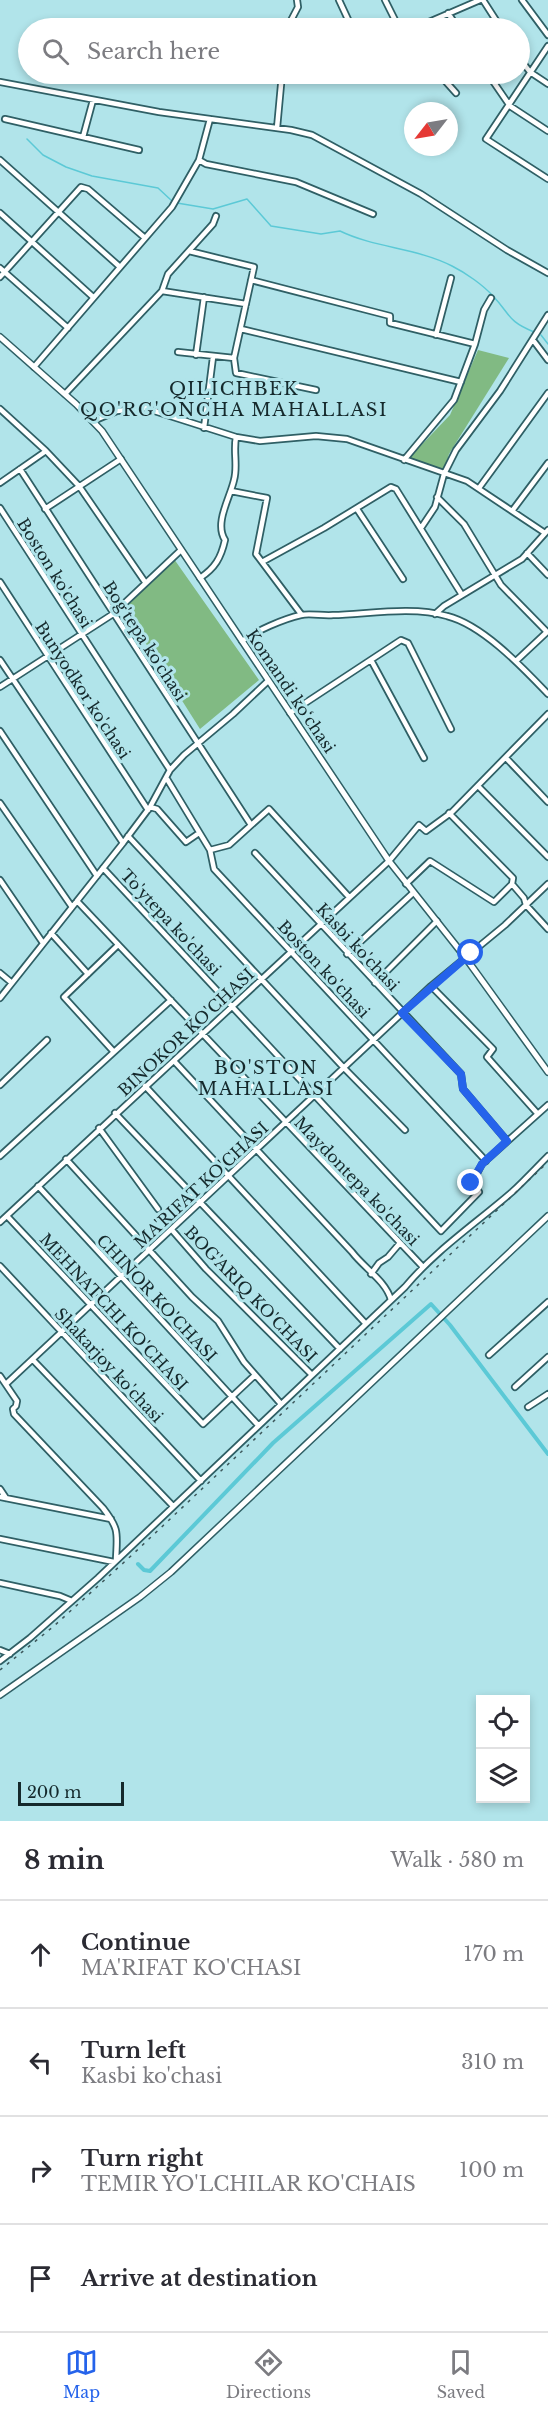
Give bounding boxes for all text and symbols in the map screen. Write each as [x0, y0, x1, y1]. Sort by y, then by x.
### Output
search box [18, 18, 530, 84]
icon: search [39, 35, 72, 68]
text: Search here [87, 38, 220, 65]
north arrow [404, 102, 458, 156]
district label: QILICHBEK QO'RG'ONCHA MAHALLASI [80, 378, 388, 421]
street label: Boston ko'chasi [13, 514, 97, 632]
street label: Bog'tepa ko'chasi [99, 577, 191, 705]
street label: Bunyodkor ko'chasi [31, 617, 135, 763]
street label: Komandi ko‘chasi [242, 625, 340, 757]
street label: To'ytepa ko'chasi [117, 865, 226, 980]
street label: Kasbi ko'chasi [312, 899, 404, 995]
street label: Boston ko'chasi [274, 916, 375, 1022]
route start [457, 939, 483, 965]
street label: BINOKOR KO'CHASI [114, 964, 258, 1100]
district label: BO'STON MAHALLASI [198, 1057, 334, 1100]
street label: Maydontepa ko'chasi [290, 1112, 424, 1250]
street label: MA'RIFAT KO'CHASI [130, 1118, 272, 1252]
route end [457, 1169, 483, 1195]
street label: BOG'ARIQ KO'CHASI [181, 1222, 321, 1366]
street label: MEHNATCHI KO'CHASI [36, 1229, 192, 1395]
street label: CHINOR KO'CHASI [93, 1230, 221, 1366]
street label: Shakarjoy ko'chasi [51, 1303, 168, 1427]
map controls [476, 1695, 530, 1803]
button: locate [476, 1695, 530, 1749]
button: layers [476, 1749, 530, 1803]
scale bar [18, 1779, 124, 1806]
text: 200 m [27, 1782, 81, 1802]
text: 8 min [24, 1844, 104, 1876]
text: Walk · 580 m [390, 1848, 524, 1872]
text: Continue [81, 1929, 190, 1956]
icon: ahead [24, 1938, 57, 1971]
text: 170 m [464, 1942, 524, 1966]
text: MA'RIFAT KO'CHASI [81, 1956, 301, 1980]
text: Turn left [81, 2037, 186, 2064]
icon: left [24, 2046, 57, 2079]
text: 310 m [461, 2050, 524, 2074]
text: Kasbi ko'chasi [81, 2064, 222, 2088]
text: Turn right [81, 2145, 203, 2172]
icon: right [24, 2154, 57, 2187]
text: 100 m [459, 2158, 524, 2182]
text: TEMIR YO'LCHILAR KO'CHAIS [81, 2172, 416, 2196]
icon: arrive [24, 2262, 57, 2295]
text: Arrive at destination [81, 2265, 318, 2292]
tab: Map [63, 2346, 100, 2402]
tab: Directions [226, 2346, 311, 2402]
tab: Saved [437, 2346, 485, 2402]

